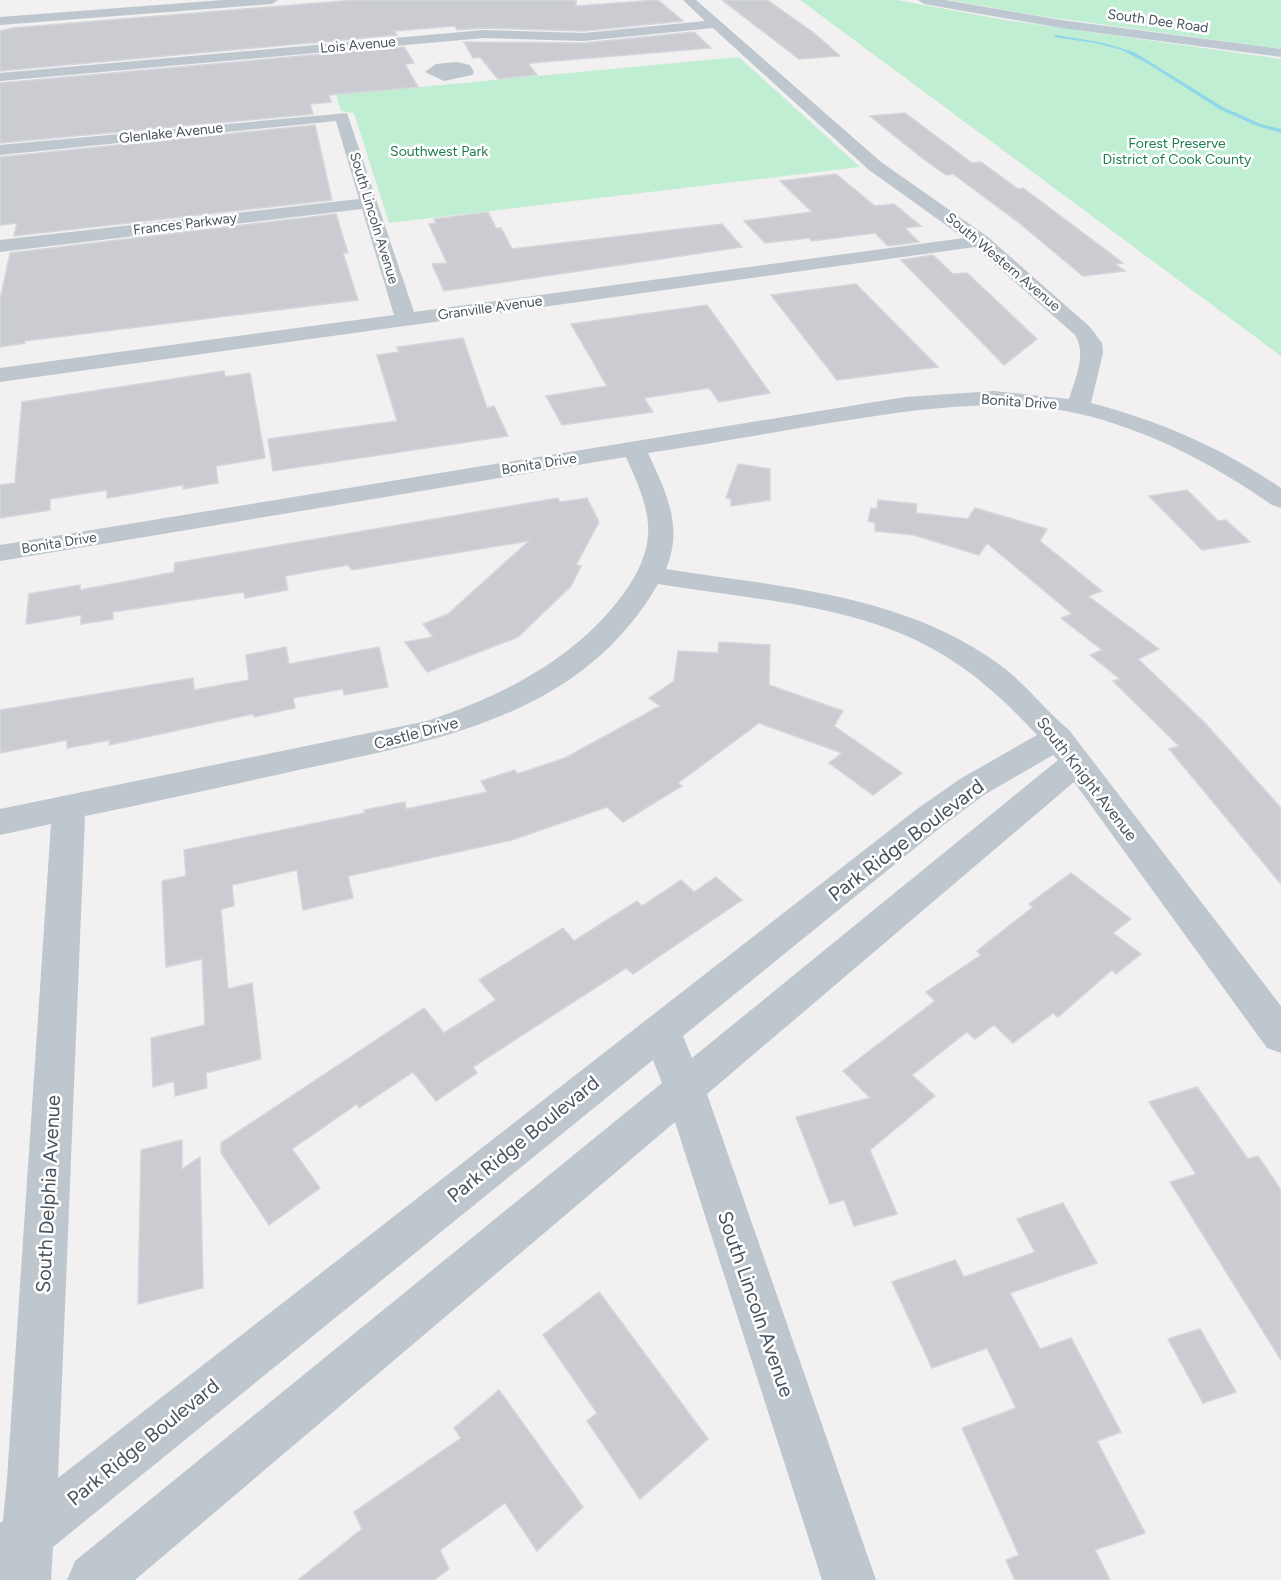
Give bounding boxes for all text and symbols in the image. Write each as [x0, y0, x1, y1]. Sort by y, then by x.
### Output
street label: South Dee Road [1106, 6, 1210, 36]
street label: Lois Avenue [319, 33, 397, 57]
street label: Glenlake Avenue [118, 119, 224, 147]
park label: Forest Preserve District of Cook County [1103, 135, 1252, 168]
park label: Southwest Park [390, 143, 488, 160]
street label: South Lincoln Avenue [346, 150, 402, 286]
street label: Frances Parkway [132, 209, 238, 239]
street label: South Western Avenue [942, 209, 1064, 315]
street label: Granville Avenue [437, 292, 544, 324]
street label: Bonita Drive [981, 391, 1058, 413]
street label: Bonita Drive [500, 450, 578, 478]
street label: Bonita Drive [20, 529, 98, 557]
street label: Castle Drive [372, 713, 460, 753]
street label: South Knight Avenue [1033, 713, 1141, 845]
street label: Park Ridge Boulevard [824, 774, 988, 906]
street label: Park Ridge Boulevard [442, 1070, 604, 1208]
street label: South Delphia Avenue [31, 1094, 65, 1294]
street label: South Lincoln Avenue [713, 1208, 799, 1400]
street label: Park Ridge Boulevard [62, 1373, 224, 1511]

